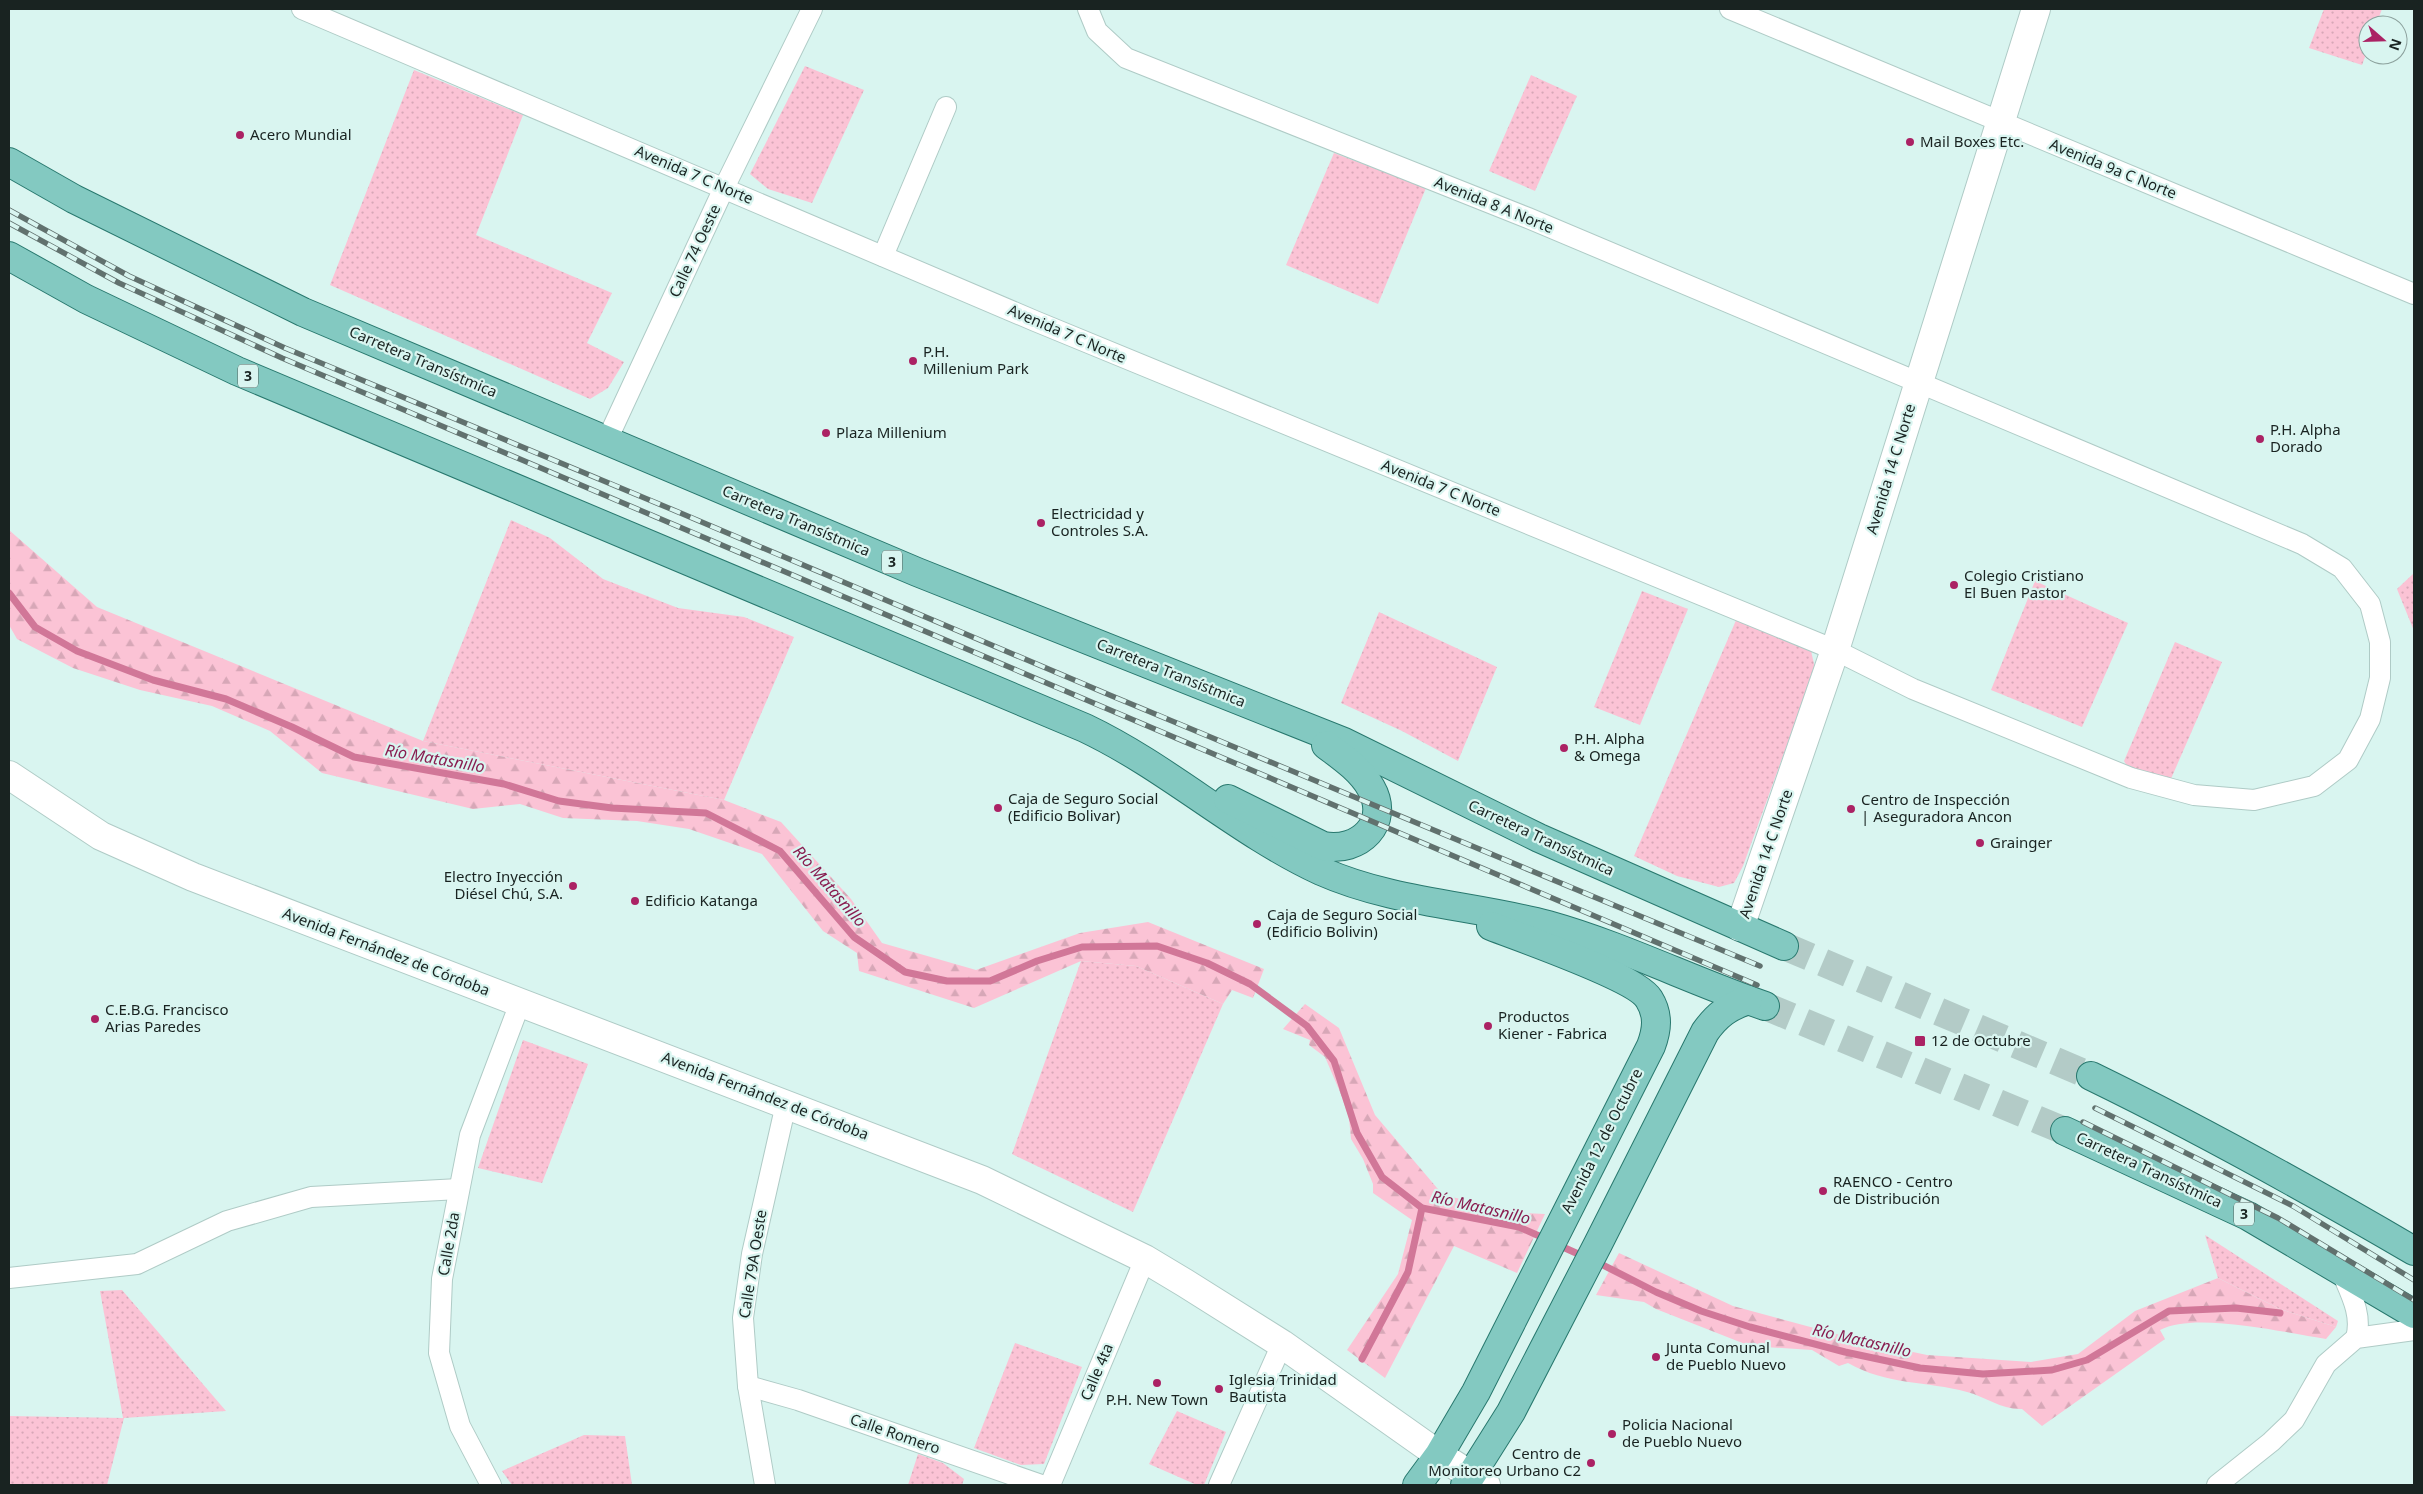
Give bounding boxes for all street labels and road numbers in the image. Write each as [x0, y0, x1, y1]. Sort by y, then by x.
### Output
street label: Avenida 9a C Norte [2047, 133, 2180, 203]
street label: Avenida 7 C Norte [632, 140, 757, 208]
street label: Avenida 8 A Norte [1432, 171, 1557, 237]
street label: Calle 74 Oeste [664, 201, 724, 300]
street label: Avenida 7 C Norte [1005, 299, 1130, 367]
street label: Carretera Transístmica [346, 321, 500, 401]
road number: 3 [238, 364, 258, 388]
street label: Avenida 14 C Norte [1861, 401, 1919, 536]
street label: Avenida 7 C Norte [1379, 454, 1504, 520]
street label: Carretera Transístmica [719, 480, 873, 560]
road number: 3 [882, 550, 902, 574]
street label: Carretera Transístmica [1094, 633, 1249, 711]
street label: Avenida 14 C Norte [1734, 786, 1797, 921]
street label: Carretera Transístmica [1465, 794, 1618, 880]
street label: Avenida Fernández de Córdoba [280, 902, 493, 1000]
street label: Avenida Fernández de Córdoba [659, 1046, 872, 1144]
street label: Avenida 12 de Octubre [1556, 1065, 1646, 1216]
street label: Carretera Transístmica [2073, 1126, 2226, 1212]
road number: 3 [2234, 1202, 2254, 1226]
street label: Calle 79A Oeste [734, 1208, 770, 1320]
street label: Calle 2da [433, 1210, 463, 1277]
street label: Calle 4ta [1075, 1340, 1117, 1403]
street label: Calle Romero [848, 1408, 943, 1458]

